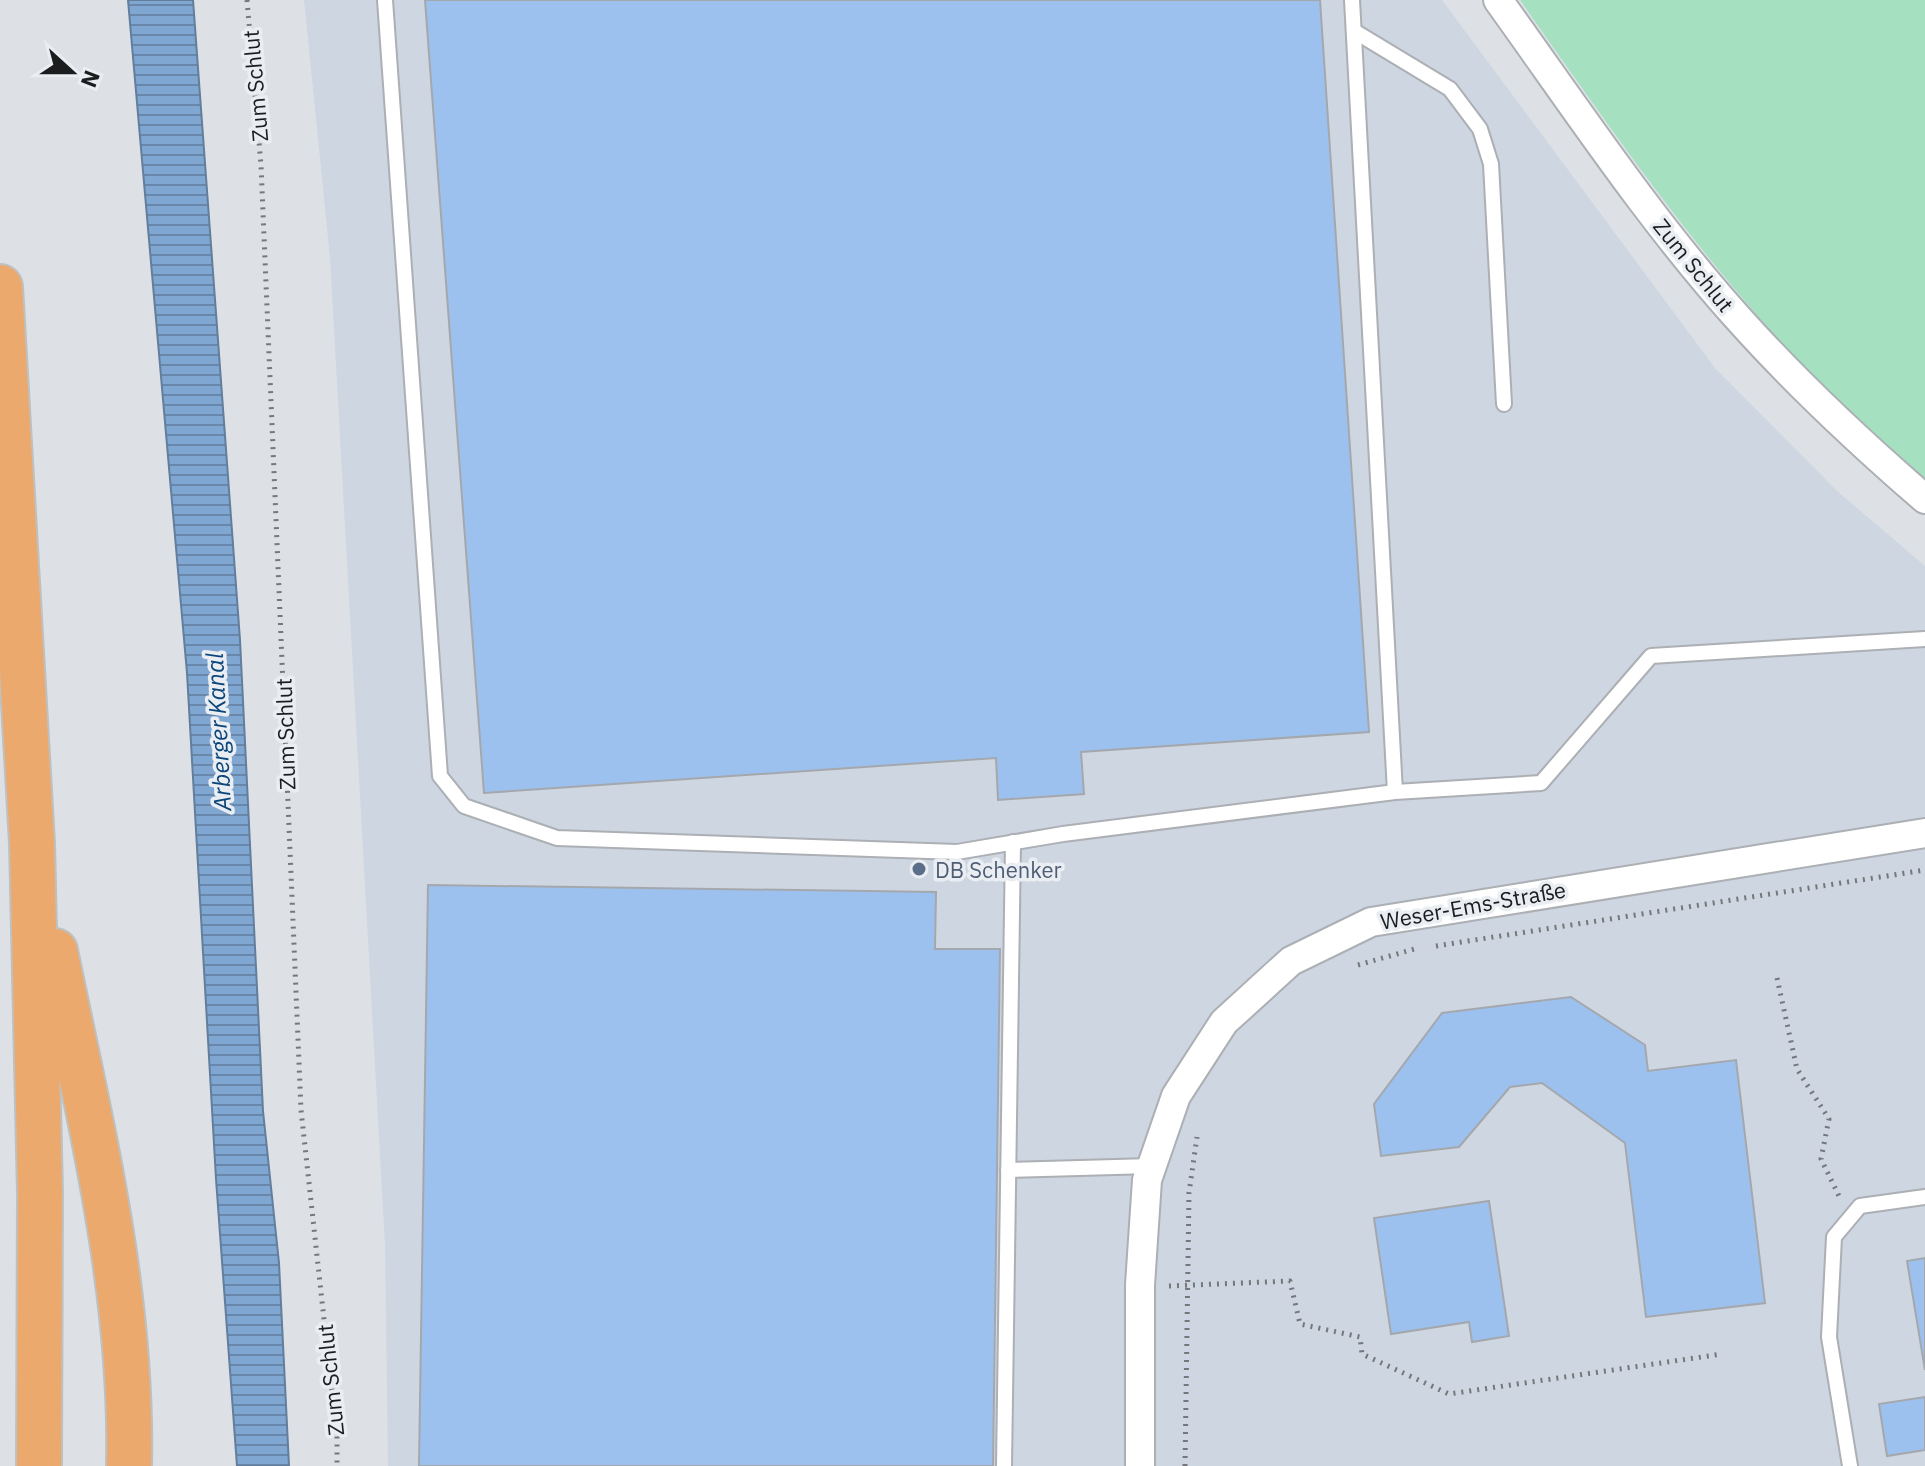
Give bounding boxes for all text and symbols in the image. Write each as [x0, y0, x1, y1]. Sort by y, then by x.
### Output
street label: Zum Schlut [236, 29, 274, 143]
north arrow [32, 32, 112, 112]
text: N [75, 67, 108, 92]
street label: Zum Schlut [1647, 212, 1741, 318]
water label: Arberger Kanal [198, 651, 238, 813]
street label: Zum Schlut [269, 677, 301, 791]
place label: DB Schenker [935, 855, 1062, 884]
marker: DB Schenker [910, 860, 928, 878]
street label: Weser-Ems-Straße [1378, 874, 1568, 936]
street label: Zum Schlut [310, 1323, 350, 1437]

